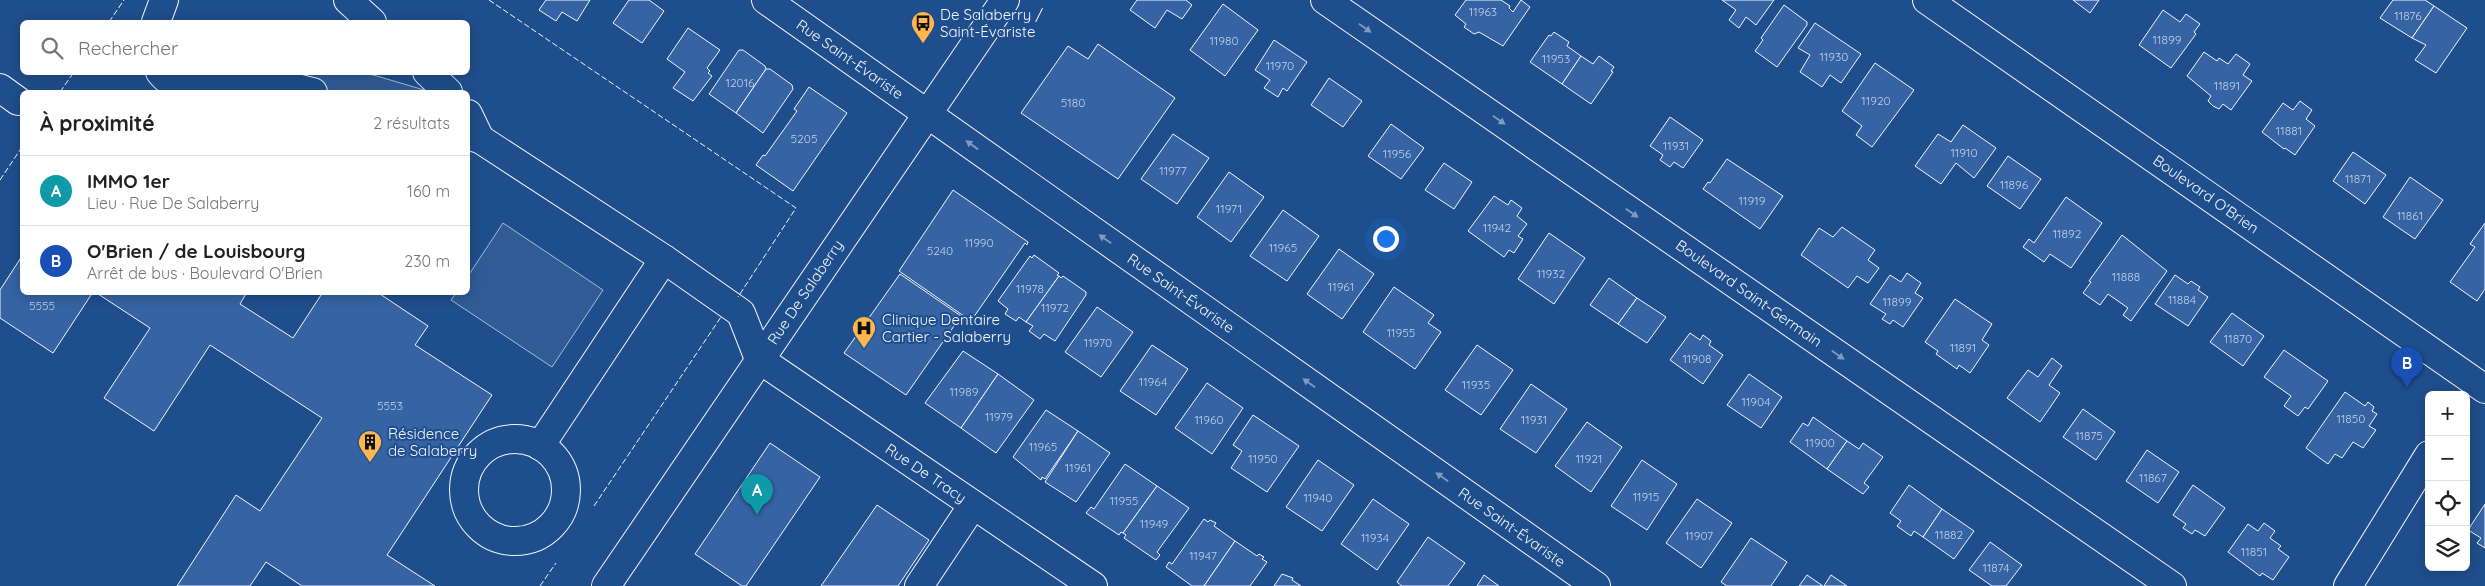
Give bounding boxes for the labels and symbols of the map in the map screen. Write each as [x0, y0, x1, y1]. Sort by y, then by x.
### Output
house number: 11963 [1469, 4, 1497, 19]
place label: De Salaberry / Saint-Évariste [940, 5, 1043, 41]
house number: 11876 [2394, 8, 2422, 23]
bus stop icon: De Salaberry / Saint-Évariste [910, 10, 936, 44]
street label: Rue Saint-Évariste [793, 15, 907, 103]
one-way arrow [1358, 23, 1372, 33]
house number: 11899 [2153, 32, 2182, 47]
house number: 11980 [1209, 33, 1239, 48]
house number: 11930 [1819, 49, 1849, 64]
house number: 11953 [1542, 51, 1570, 66]
house number: 11970 [1266, 58, 1294, 73]
house number: 12016 [725, 75, 755, 90]
house number: 11891 [2214, 78, 2240, 93]
house number: 11920 [1861, 93, 1891, 108]
house number: 5180 [1061, 95, 1085, 110]
one-way arrow [1492, 115, 1505, 125]
house number: 11881 [2276, 123, 2302, 138]
house number: 5205 [791, 131, 817, 146]
house number: 11931 [1663, 138, 1689, 153]
one-way arrow [965, 140, 979, 150]
house number: 11910 [1950, 145, 1978, 160]
house number: 11956 [1383, 146, 1412, 161]
street label: Boulevard O'Brien [2149, 150, 2263, 238]
house number: 11977 [1159, 163, 1187, 178]
house number: 11871 [2345, 171, 2371, 186]
house number: 11896 [2000, 177, 2029, 192]
house number: 11919 [1739, 193, 1766, 208]
house number: 11971 [1216, 201, 1242, 216]
one-way arrow [1625, 208, 1639, 218]
house number: 11861 [2397, 208, 2423, 223]
house number: 11942 [1483, 220, 1512, 235]
your location [1373, 226, 1399, 252]
house number: 11892 [2053, 226, 2082, 241]
one-way arrow [1098, 234, 1112, 244]
house number: 11990 [964, 235, 994, 250]
street label: Boulevard Saint-Germain [1672, 235, 1826, 351]
street label: Rue De Salaberry [763, 236, 847, 348]
house number: 11965 [1269, 240, 1297, 255]
house number: 5240 [927, 243, 953, 258]
street label: Rue Saint-Évariste [1124, 249, 1238, 337]
house number: 11932 [1537, 266, 1566, 281]
house number: 11888 [2112, 269, 2140, 284]
house number: 11961 [1328, 279, 1354, 294]
house number: 11978 [1016, 281, 1044, 296]
house number: 11884 [2168, 292, 2196, 307]
house number: 11899 [1883, 294, 1912, 309]
house number: 5555 [29, 298, 55, 313]
house number: 11972 [1041, 300, 1069, 315]
place label: Clinique Dentaire Cartier - Salaberry [882, 310, 1011, 346]
hospital icon: Clinique Dentaire Cartier - Salaberry [851, 315, 877, 349]
house number: 11955 [1387, 325, 1415, 340]
house number: 11870 [2224, 331, 2252, 346]
house number: 11970 [1084, 335, 1112, 350]
house number: 11891 [1950, 340, 1976, 355]
pin: B [2391, 347, 2423, 388]
one-way arrow [1831, 350, 1845, 360]
house number: 11908 [1682, 351, 1712, 366]
house number: 11964 [1139, 374, 1167, 389]
house number: 11935 [1462, 377, 1490, 392]
one-way arrow [1302, 378, 1316, 388]
house number: 11989 [950, 384, 979, 399]
house number: 11904 [1741, 394, 1771, 409]
house number: 5553 [377, 398, 403, 413]
house number: 11979 [985, 409, 1013, 424]
house number: 11850 [2336, 411, 2366, 426]
house number: 11960 [1194, 412, 1224, 427]
house number: 11931 [1521, 412, 1547, 427]
place label: Résidence de Salaberry [388, 424, 477, 460]
house number: 11875 [2075, 428, 2103, 443]
building icon: Résidence de Salaberry [357, 429, 383, 463]
house number: 11900 [1805, 435, 1835, 450]
street label: Rue De Tracy [882, 439, 970, 507]
house number: 11965 [1029, 439, 1057, 454]
house number: 11950 [1248, 451, 1278, 466]
house number: 11921 [1576, 451, 1602, 466]
house number: 11961 [1065, 460, 1091, 475]
house number: 11867 [2139, 470, 2167, 485]
one-way arrow [1435, 472, 1448, 482]
pin: A [741, 474, 773, 515]
street label: Rue Saint-Évariste [1455, 483, 1569, 571]
house number: 11915 [1633, 489, 1659, 504]
house number: 11940 [1303, 490, 1333, 505]
house number: 11955 [1110, 493, 1138, 508]
house number: 11949 [1140, 516, 1168, 531]
house number: 11882 [1935, 527, 1964, 542]
house number: 11907 [1685, 528, 1713, 543]
house number: 11934 [1361, 530, 1389, 545]
house number: 11851 [2241, 544, 2267, 559]
house number: 11947 [1189, 548, 1217, 563]
house number: 11874 [1982, 560, 2010, 575]

